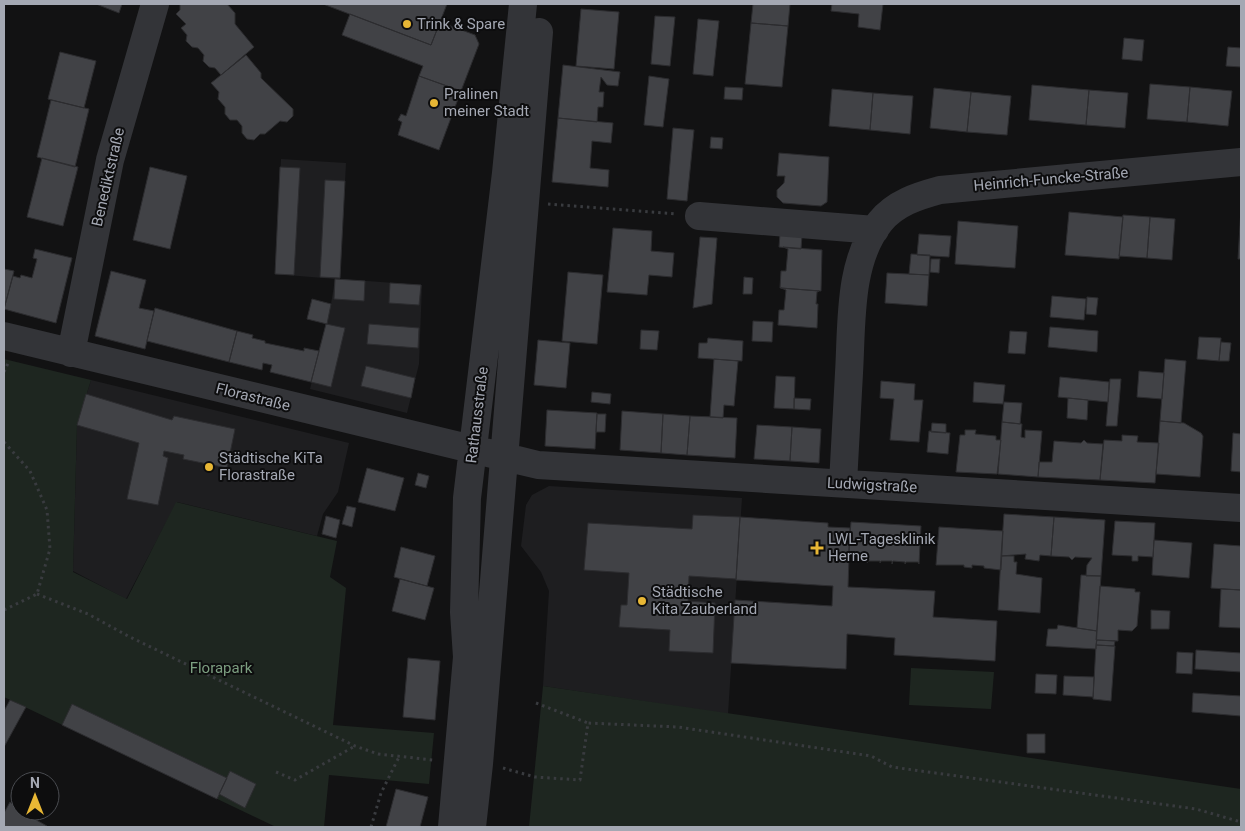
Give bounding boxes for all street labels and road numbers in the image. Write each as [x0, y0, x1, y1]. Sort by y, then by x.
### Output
street label: Benediktstraße [88, 126, 128, 228]
street label: Heinrich-Funcke-Straße [973, 163, 1129, 195]
street label: Rathausstraße [462, 366, 492, 464]
street label: Florastraße [214, 379, 292, 415]
street label: Ludwigstraße [826, 474, 918, 496]

